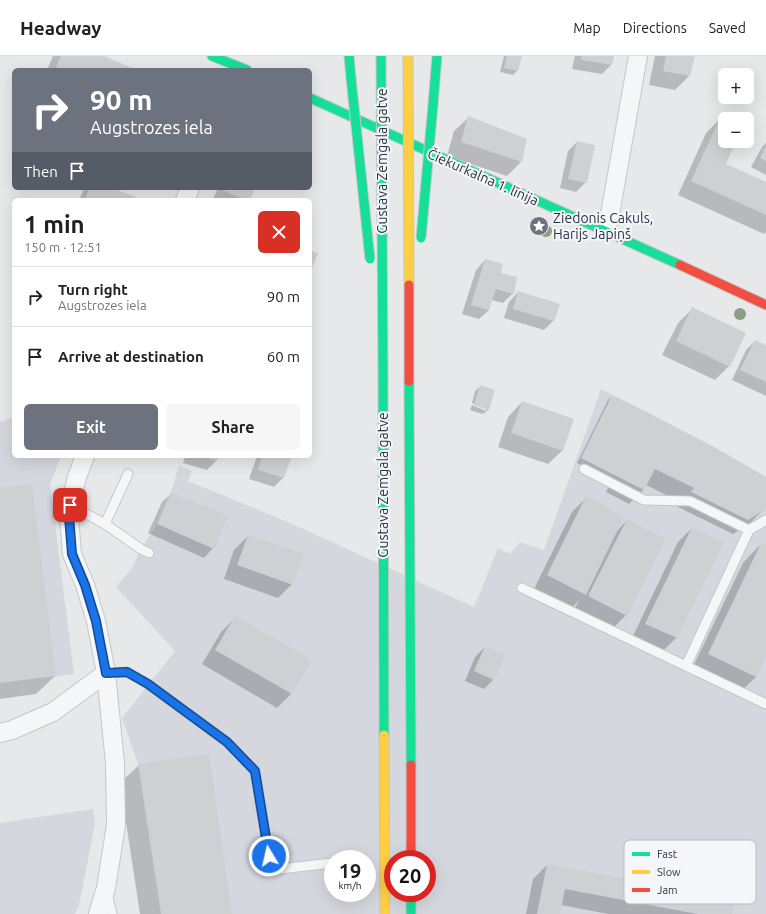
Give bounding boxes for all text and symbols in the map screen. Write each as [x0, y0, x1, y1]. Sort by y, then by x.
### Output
text: Headway [20, 17, 101, 39]
text: Map [573, 20, 601, 36]
text: Directions [623, 20, 687, 36]
text: Saved [709, 20, 746, 36]
map controls [718, 68, 754, 148]
button: + [718, 68, 754, 104]
icon: right [24, 84, 76, 136]
text: 90 m [90, 84, 152, 115]
street label: Gustava Zemgala gatve [374, 88, 390, 234]
button: − [718, 112, 754, 148]
text: Augstrozes iela [90, 117, 213, 137]
street label: Čiekurkalna 1. līnija [425, 144, 541, 209]
icon: arrive [66, 160, 88, 182]
text: Then [24, 163, 58, 180]
place label: Ziedonis Cakuls, Harijs Japiņš [553, 210, 653, 242]
text: 1 min [24, 211, 85, 238]
button: close [258, 211, 300, 253]
place icon: Ziedonis Cakuls, Harijs Japiņš [528, 215, 550, 237]
text: 150 m · 12:51 [24, 240, 102, 254]
text: Turn right [58, 281, 128, 298]
icon: right [24, 286, 46, 308]
text: 90 m [267, 288, 300, 305]
text: Augstrozes iela [58, 298, 147, 312]
icon: arrive [24, 346, 46, 368]
text: Arrive at destination [58, 348, 204, 365]
text: 60 m [267, 348, 300, 365]
button: Exit [24, 404, 158, 450]
button: Share [166, 404, 300, 450]
street label: Gustava Zemgala gatve [375, 412, 391, 558]
pin [53, 488, 87, 522]
icon: arrive [59, 494, 81, 516]
position arrow [248, 835, 290, 877]
legend [624, 840, 756, 904]
text: Fast [657, 848, 678, 860]
speed limit sign: 20 [384, 850, 436, 902]
text: 19 [339, 859, 361, 882]
text: Slow [657, 866, 681, 878]
text: km/h [338, 880, 362, 891]
text: Jam [657, 884, 678, 896]

